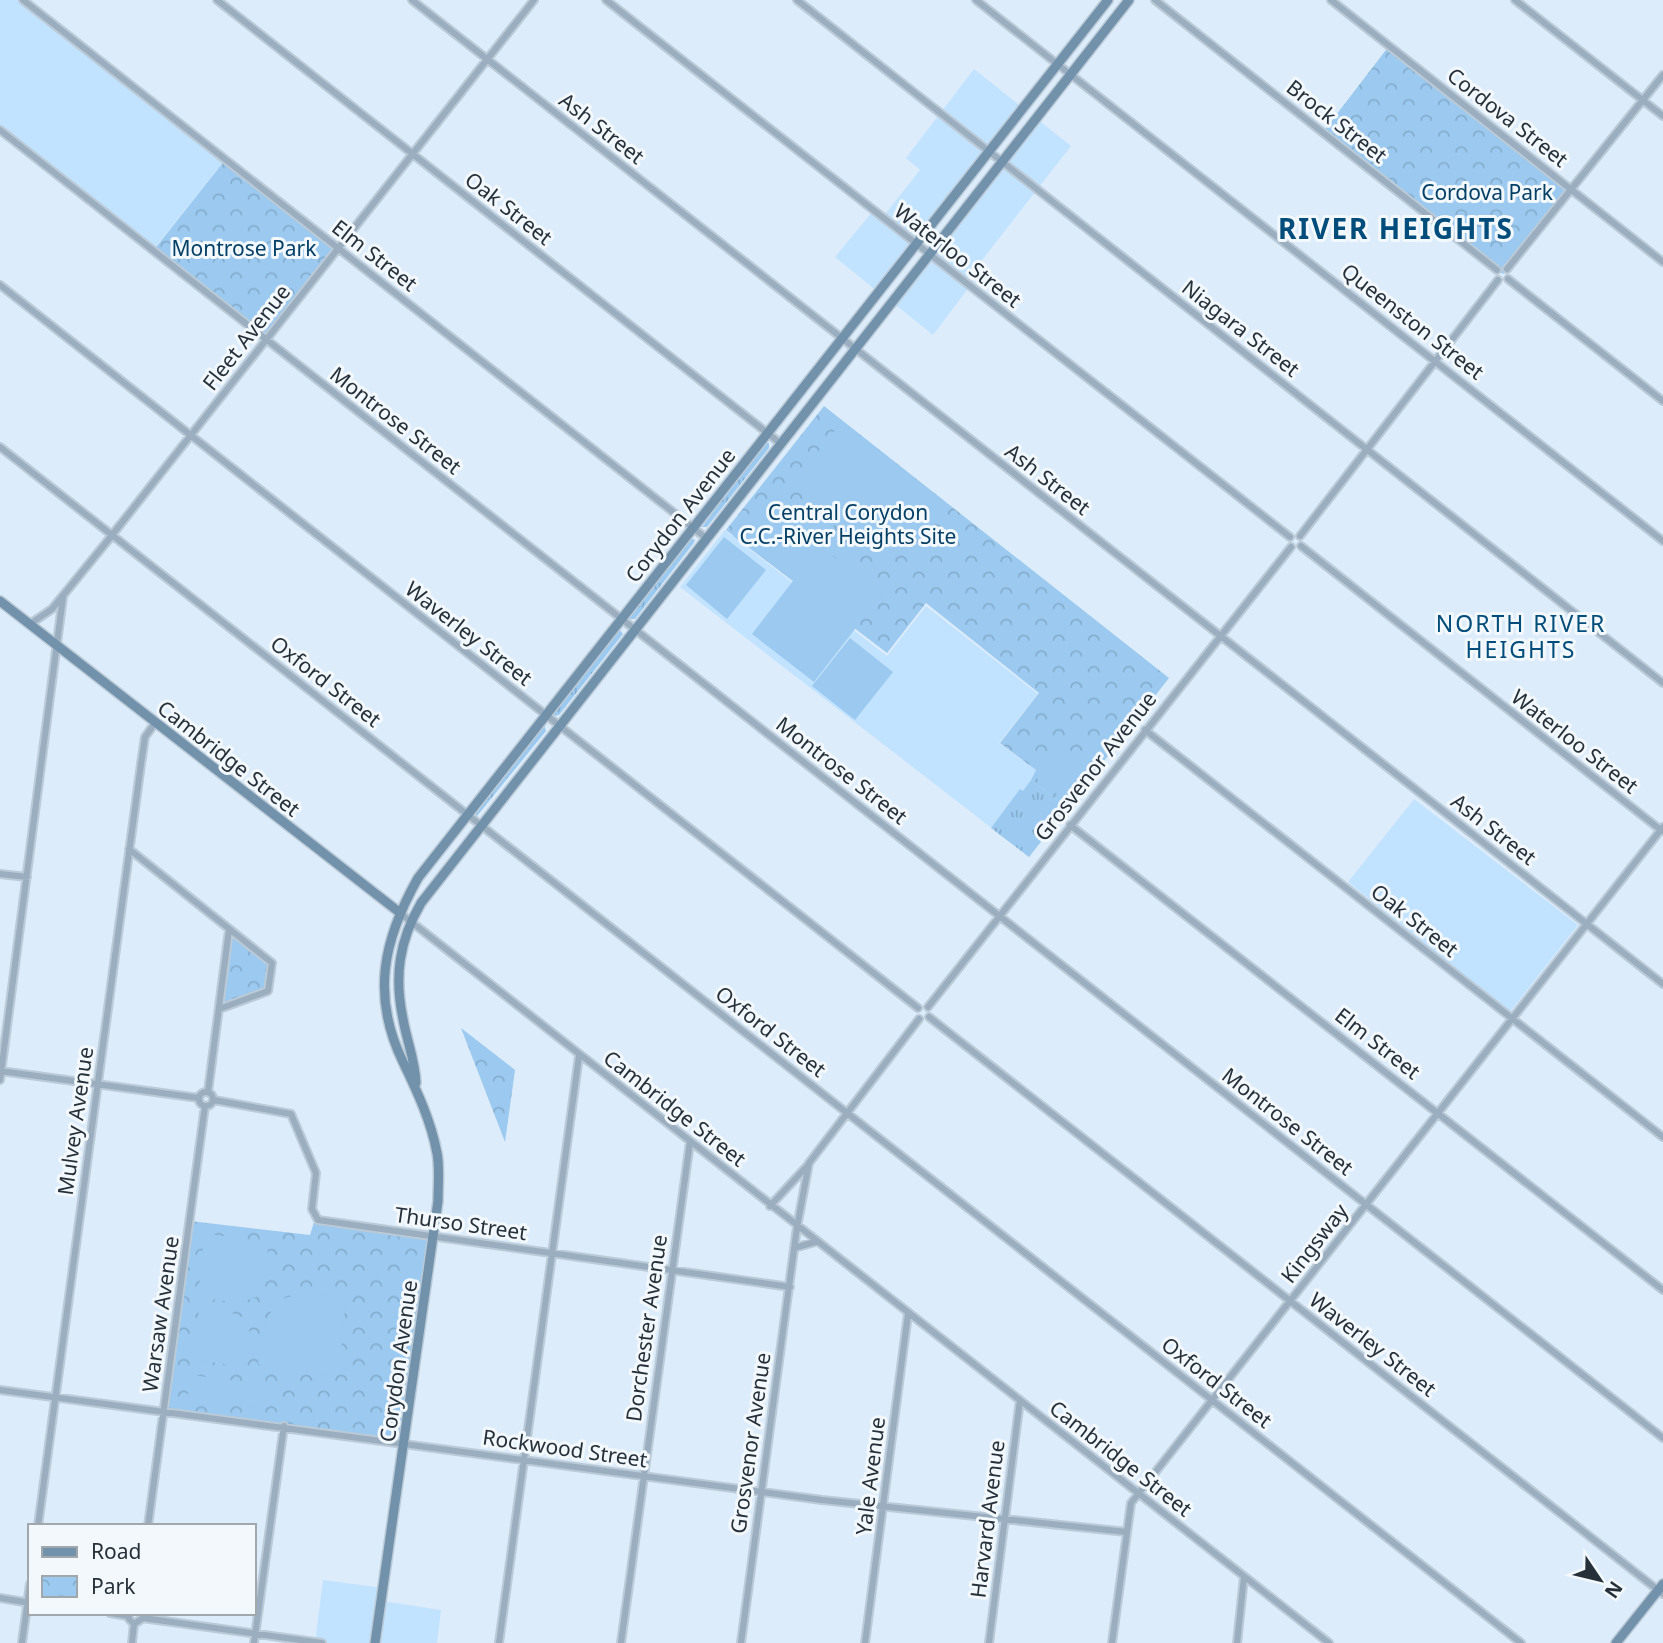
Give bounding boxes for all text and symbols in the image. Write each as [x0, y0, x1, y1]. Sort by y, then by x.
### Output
street label: Cordova Street [1442, 61, 1574, 173]
street label: Brock Street [1281, 73, 1393, 169]
street label: Ash Street [554, 86, 651, 170]
street label: Oak Street [460, 165, 559, 251]
park label: Cordova Park [1421, 178, 1554, 206]
street label: Waterloo Street [889, 197, 1028, 314]
district label: RIVER HEIGHTS [1278, 209, 1514, 247]
street label: Elm Street [327, 213, 424, 297]
park label: Montrose Park [171, 234, 317, 262]
street label: Queenston Street [1336, 257, 1490, 386]
street label: Niagara Street [1176, 273, 1306, 383]
street label: Fleet Avenue [196, 278, 296, 396]
street label: Montrose Street [325, 360, 468, 480]
street label: Ash Street [1000, 437, 1097, 521]
street label: Corydon Avenue [619, 442, 741, 588]
park label: Central Corydon C.C.-River Heights Site [740, 498, 956, 550]
street label: Waverley Street [400, 575, 539, 692]
district label: NORTH RIVER HEIGHTS [1436, 607, 1606, 665]
street label: Oxford Street [265, 629, 387, 733]
street label: Waterloo Street [1506, 683, 1645, 800]
street label: Grosvenor Avenue [1028, 686, 1162, 846]
street label: Cambridge Street [152, 694, 306, 823]
street label: Montrose Street [771, 710, 914, 830]
street label: Ash Street [1446, 787, 1543, 871]
street label: Oak Street [1366, 877, 1465, 963]
street label: Oxford Street [710, 979, 832, 1083]
street label: Elm Street [1330, 1001, 1427, 1085]
street label: Cambridge Street [598, 1044, 752, 1173]
street label: Mulvey Avenue [51, 1045, 99, 1197]
street label: Montrose Street [1217, 1061, 1360, 1181]
street label: Kingsway [1274, 1197, 1354, 1288]
street label: Thurso Street [393, 1200, 529, 1246]
street label: Dorchester Avenue [619, 1233, 673, 1423]
street label: Warsaw Avenue [135, 1234, 185, 1394]
street label: Corydon Avenue [373, 1278, 423, 1444]
street label: Waverley Street [1304, 1286, 1443, 1403]
street label: Oxford Street [1156, 1330, 1278, 1434]
street label: Grosvenor Avenue [723, 1351, 777, 1535]
street label: Cambridge Street [1044, 1394, 1198, 1523]
street label: Yale Avenue [849, 1415, 891, 1537]
street label: Rockwood Street [481, 1423, 650, 1473]
street label: Harvard Avenue [963, 1438, 1011, 1600]
legend [28, 1524, 256, 1615]
text: Road [91, 1537, 141, 1565]
north arrow [1565, 1545, 1635, 1615]
text: Park [91, 1572, 136, 1600]
text: N [1599, 1576, 1629, 1604]

